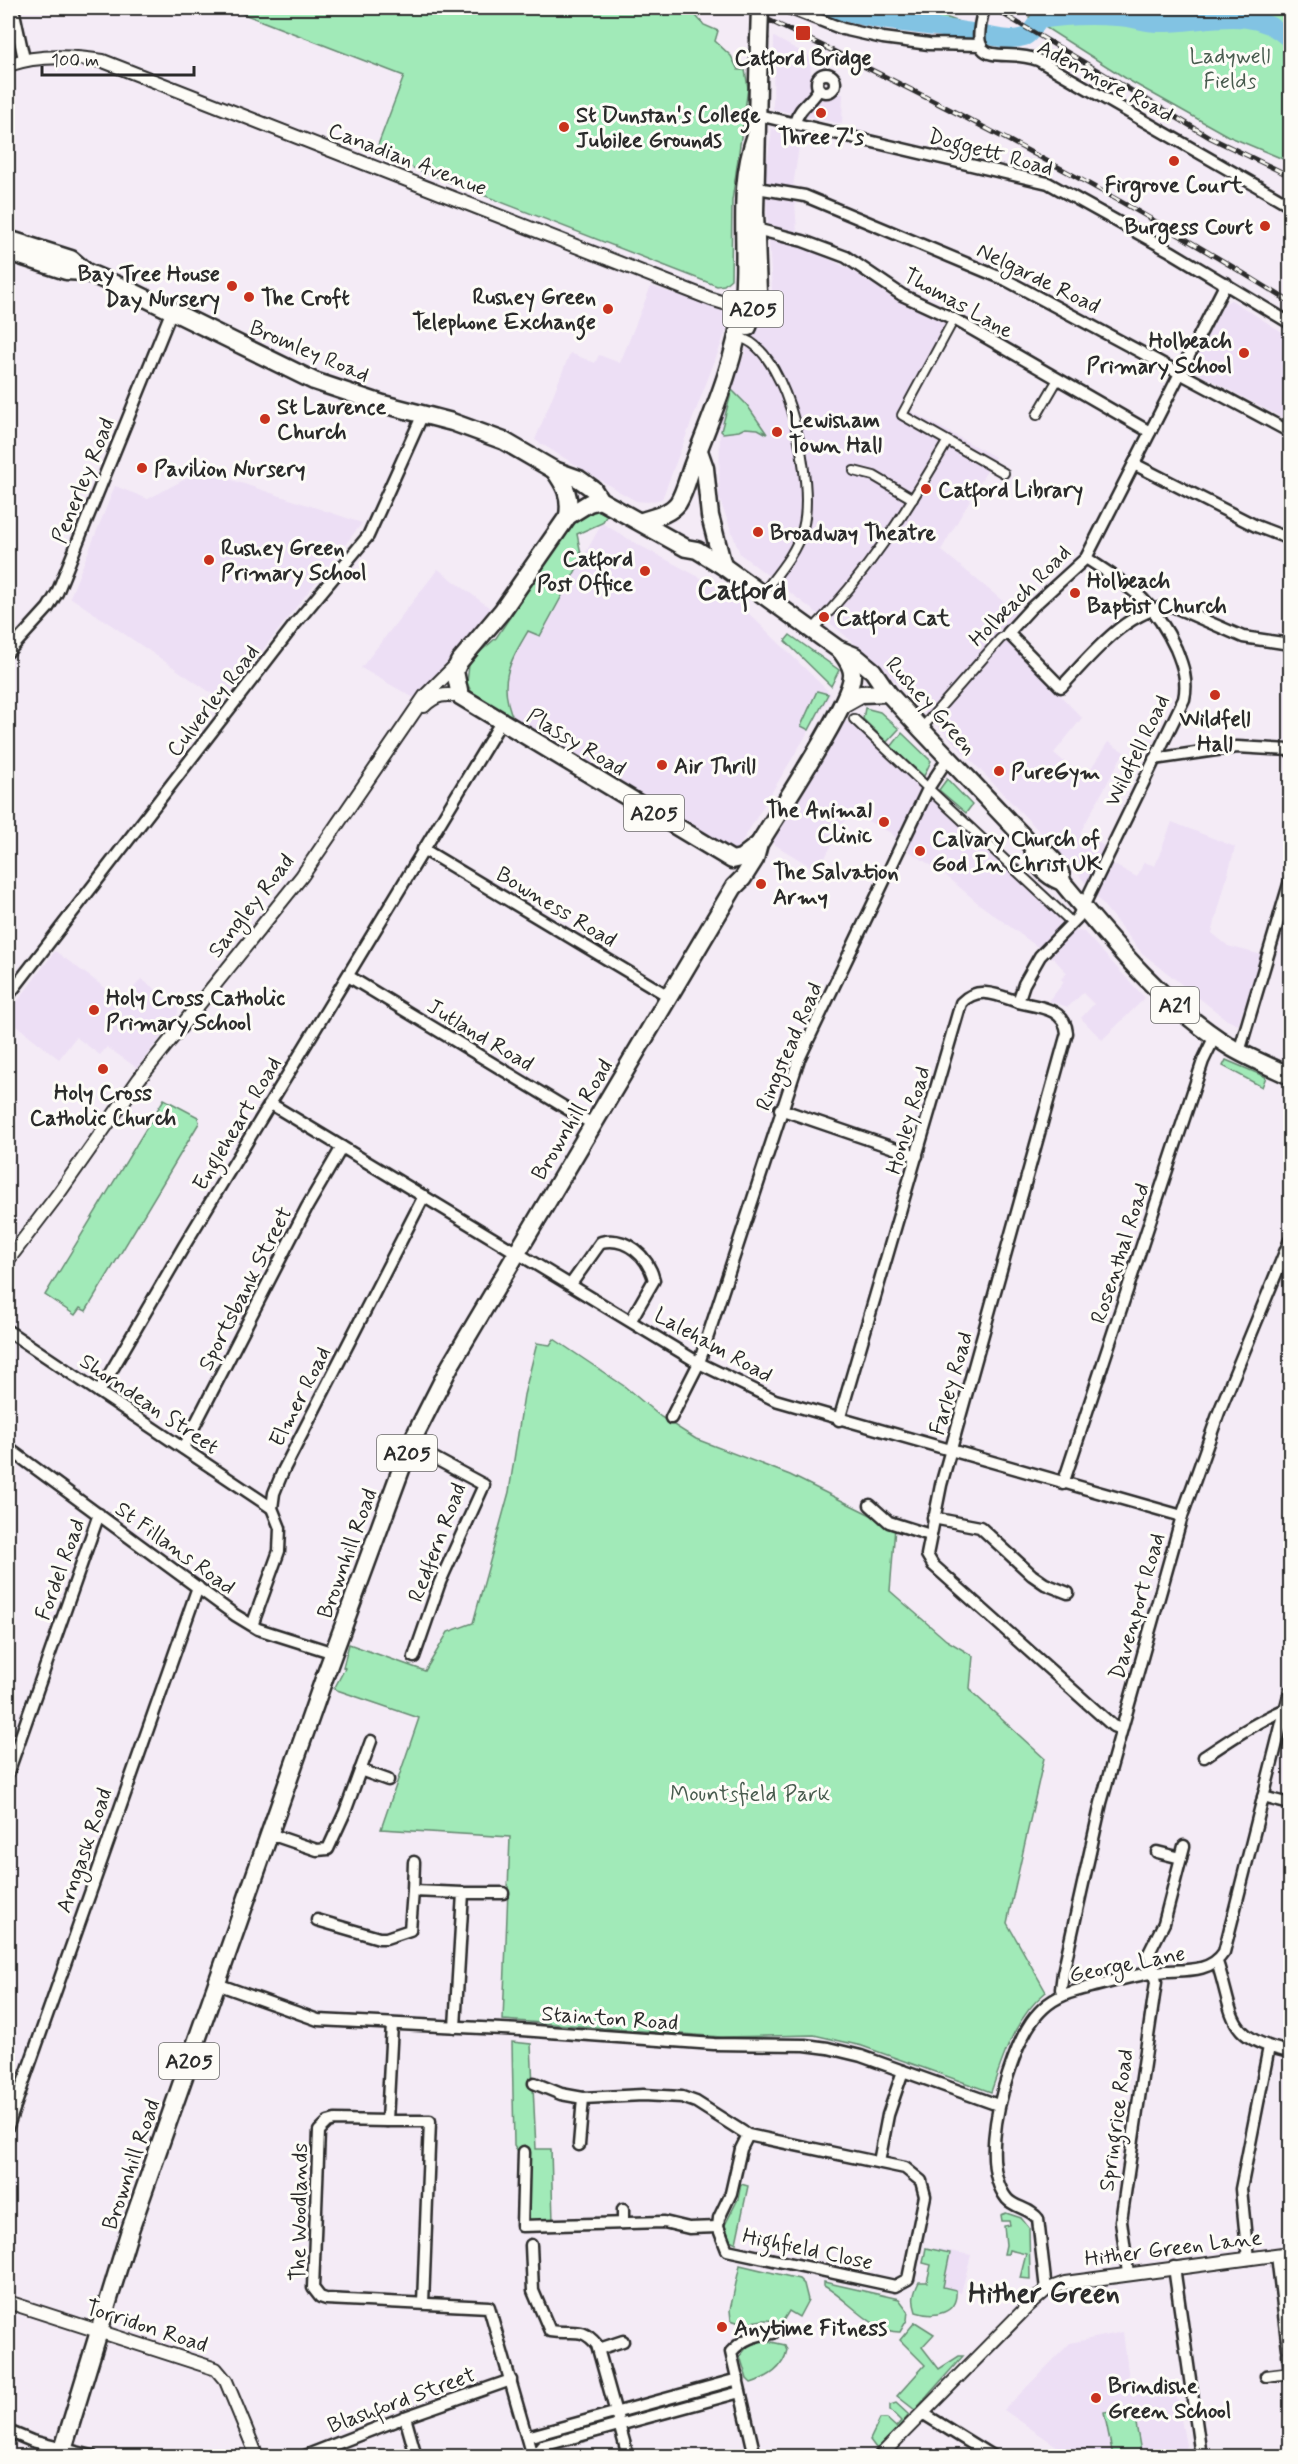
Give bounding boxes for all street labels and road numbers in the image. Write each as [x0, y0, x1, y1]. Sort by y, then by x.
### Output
street label: Adenmore Road [1032, 34, 1178, 129]
street label: Canadian Avenue [324, 117, 491, 203]
street label: Doggett Road [924, 123, 1056, 186]
street label: Nelgarde Road [970, 237, 1104, 323]
street label: Thomas Lane [898, 262, 1018, 346]
road number: A205 [723, 291, 783, 327]
street label: Bromley Road [245, 314, 373, 390]
street label: Penerley Road [46, 414, 122, 548]
street label: Holbeach Road [963, 539, 1077, 653]
street label: Culverley Road [161, 639, 266, 763]
street label: Rushey Green [879, 651, 982, 762]
street label: Wildfell Road [1099, 690, 1177, 811]
street label: Plassy Road [521, 702, 631, 783]
road number: A205 [624, 795, 684, 831]
street label: Sangley Road [202, 848, 303, 966]
street label: Bowness Road [491, 861, 621, 955]
street label: Ringstead Road [750, 978, 832, 1117]
road number: A21 [1151, 987, 1199, 1023]
street label: Jutland Road [422, 993, 538, 1078]
street label: Engleheart Road [187, 1052, 291, 1198]
street label: Brownhill Road [526, 1054, 620, 1186]
street label: Honley Road [880, 1063, 938, 1178]
street label: Rosenthal Road [1085, 1180, 1157, 1328]
street label: Sportsbank Street [192, 1202, 299, 1376]
street label: Laleham Road [649, 1302, 777, 1390]
street label: Farley Road [924, 1329, 980, 1438]
street label: Elmer Road [264, 1342, 338, 1452]
street label: Shorndean Street [74, 1348, 224, 1462]
road number: A205 [377, 1435, 437, 1471]
street label: Redfern Road [402, 1479, 473, 1606]
street label: Brownhill Road [311, 1485, 384, 1623]
street label: St Fillans Road [109, 1496, 240, 1602]
street label: Fordel Road [30, 1515, 92, 1624]
street label: Davenport Road [1104, 1530, 1172, 1683]
street label: Arngask Road [50, 1784, 122, 1918]
street label: George Lane [1067, 1940, 1188, 1993]
street label: Stainton Road [541, 2000, 679, 2038]
road number: A205 [159, 2043, 219, 2079]
street label: Springrice Road [1093, 2047, 1144, 2193]
street label: Brownhill Road [96, 2096, 167, 2234]
street label: The Woodlands [285, 2142, 315, 2282]
street label: Highfield Close [739, 2222, 875, 2280]
street label: Hither Green Lane [1083, 2224, 1264, 2274]
street label: Torridon Road [82, 2294, 211, 2360]
street label: Blashford Street [324, 2361, 480, 2442]

